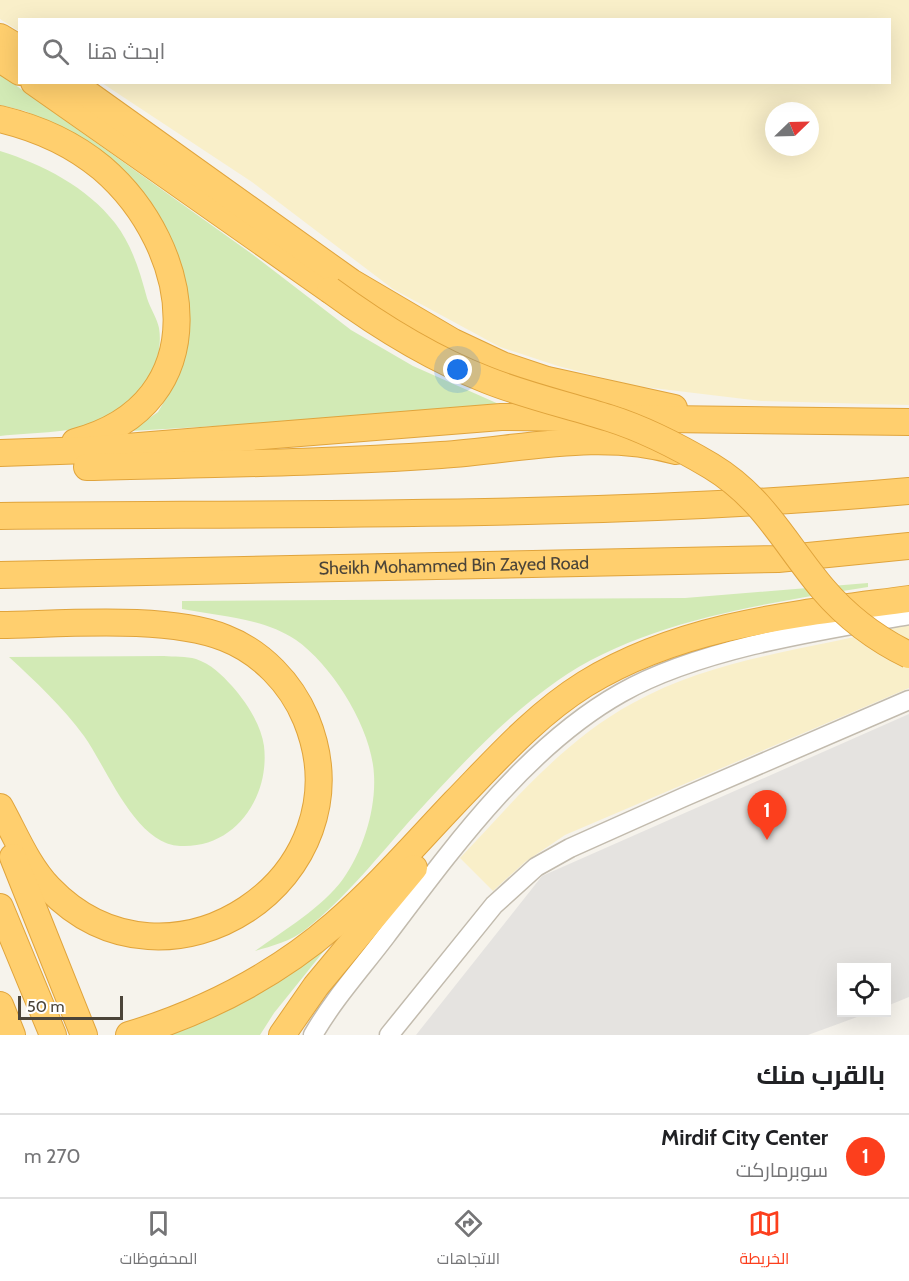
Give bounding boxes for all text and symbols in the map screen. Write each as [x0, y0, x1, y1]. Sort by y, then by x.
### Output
search box [18, 18, 891, 84]
icon: search [39, 35, 72, 68]
text: ابحث هنا [87, 38, 165, 65]
north arrow [765, 102, 819, 156]
your location [443, 355, 472, 384]
street label: Sheikh Mohammed Bin Zayed Road [318, 552, 589, 579]
pin: 1 [748, 790, 786, 840]
map controls [837, 963, 891, 1017]
button: locate [837, 963, 891, 1017]
scale bar [18, 993, 123, 1020]
text: 50 m [27, 997, 64, 1016]
text: بالقرب منك [757, 1059, 885, 1091]
text: Mirdif City Center [661, 1124, 828, 1151]
text: 270 m [24, 1144, 80, 1168]
text: 1 [862, 1144, 869, 1168]
text: سوبرماركت [736, 1158, 828, 1182]
tab: المحفوظات [120, 1207, 198, 1273]
tab: الاتجاهات [437, 1207, 500, 1273]
tab: الخريطة [739, 1207, 789, 1273]

